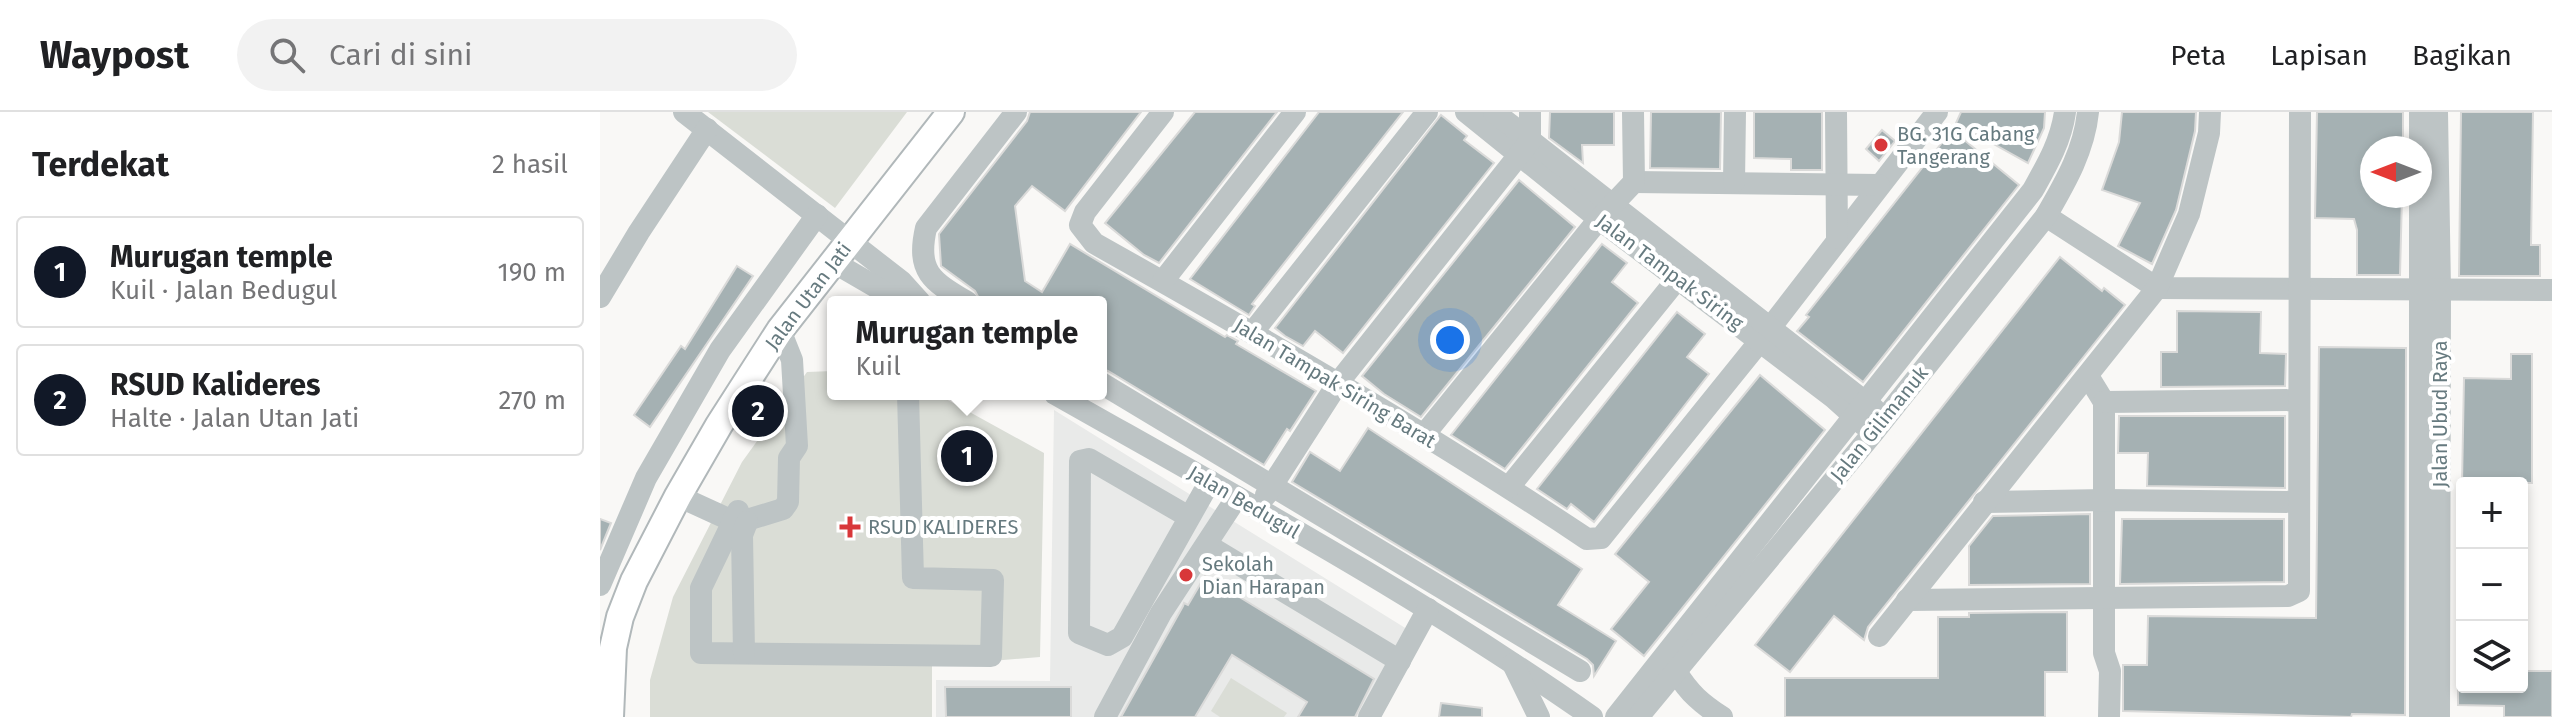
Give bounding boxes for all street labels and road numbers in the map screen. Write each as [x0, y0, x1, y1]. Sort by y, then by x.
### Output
street label: Jalan Tampak Siring [1592, 209, 1749, 335]
street label: Jalan Utan Jati [760, 237, 856, 355]
street label: Jalan Tampak Siring Barat [1230, 313, 1441, 453]
street label: Jalan Ubud Raya [2428, 340, 2452, 488]
street label: Jalan Gilimanuk [1825, 361, 1933, 487]
street label: Jalan Bedugul [1184, 460, 1304, 544]

